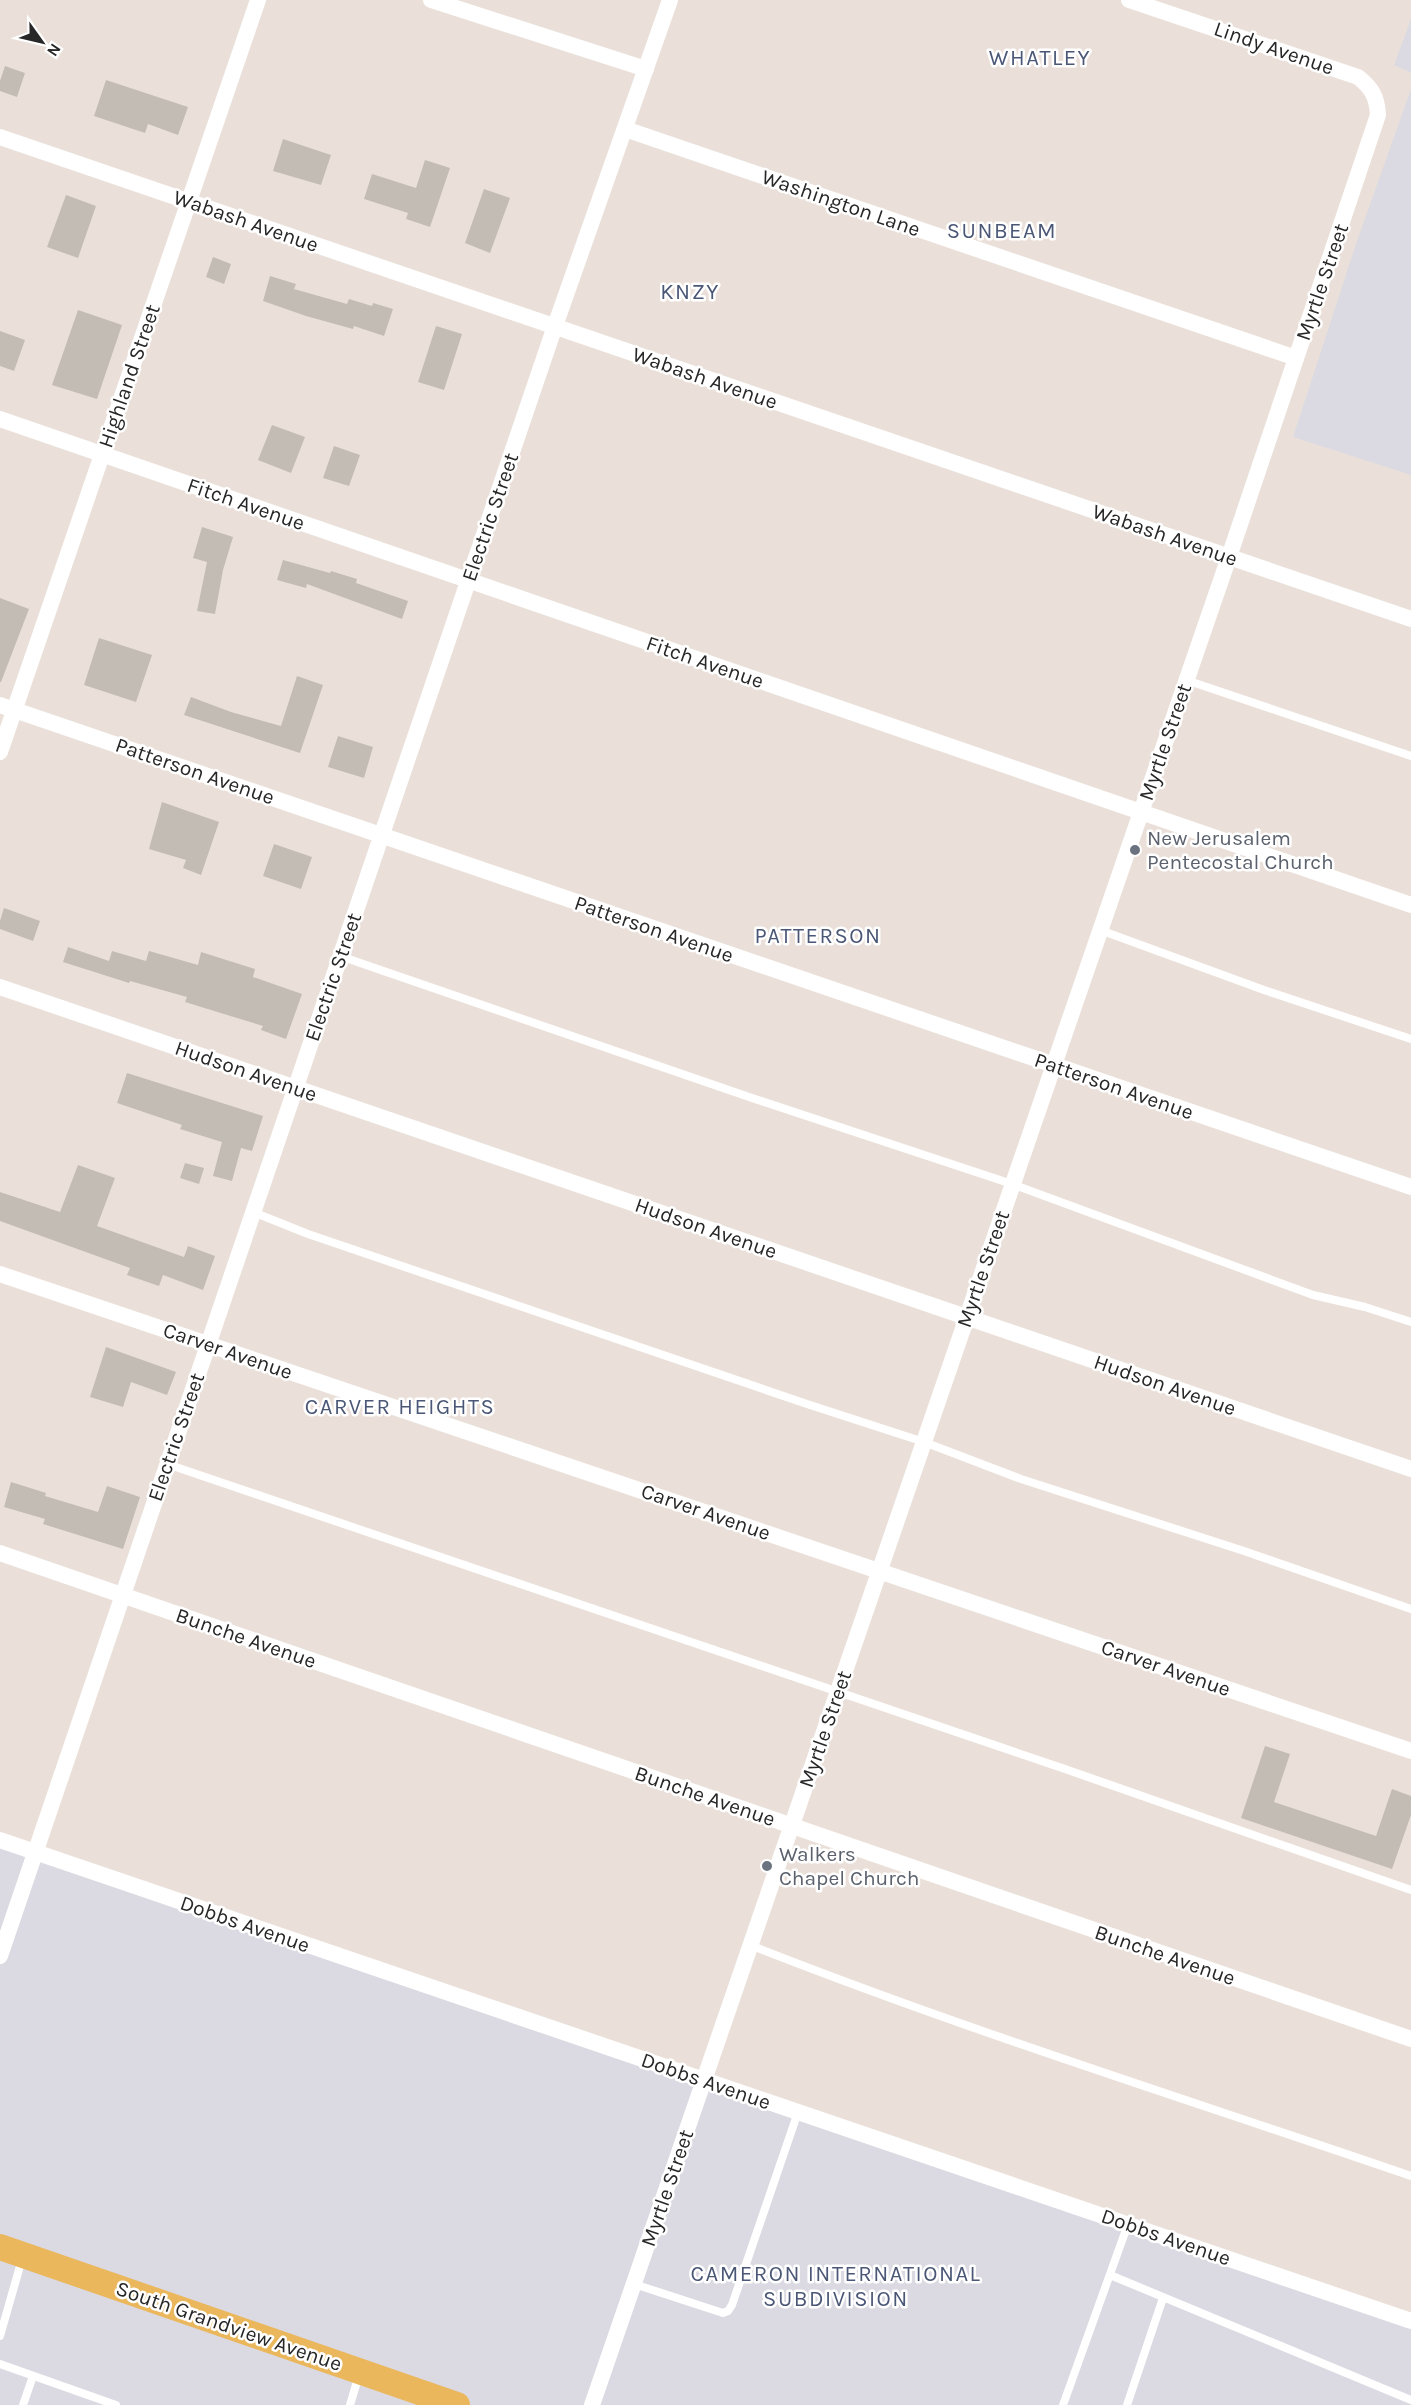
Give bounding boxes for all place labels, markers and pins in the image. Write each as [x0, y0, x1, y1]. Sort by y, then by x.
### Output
place label: New Jerusalem Pentecostal Church [1147, 826, 1334, 874]
marker: New Jerusalem Pentecostal Church [1128, 843, 1142, 857]
place label: Walkers Chapel Church [779, 1842, 919, 1890]
marker: Walkers Chapel Church [760, 1859, 774, 1873]

